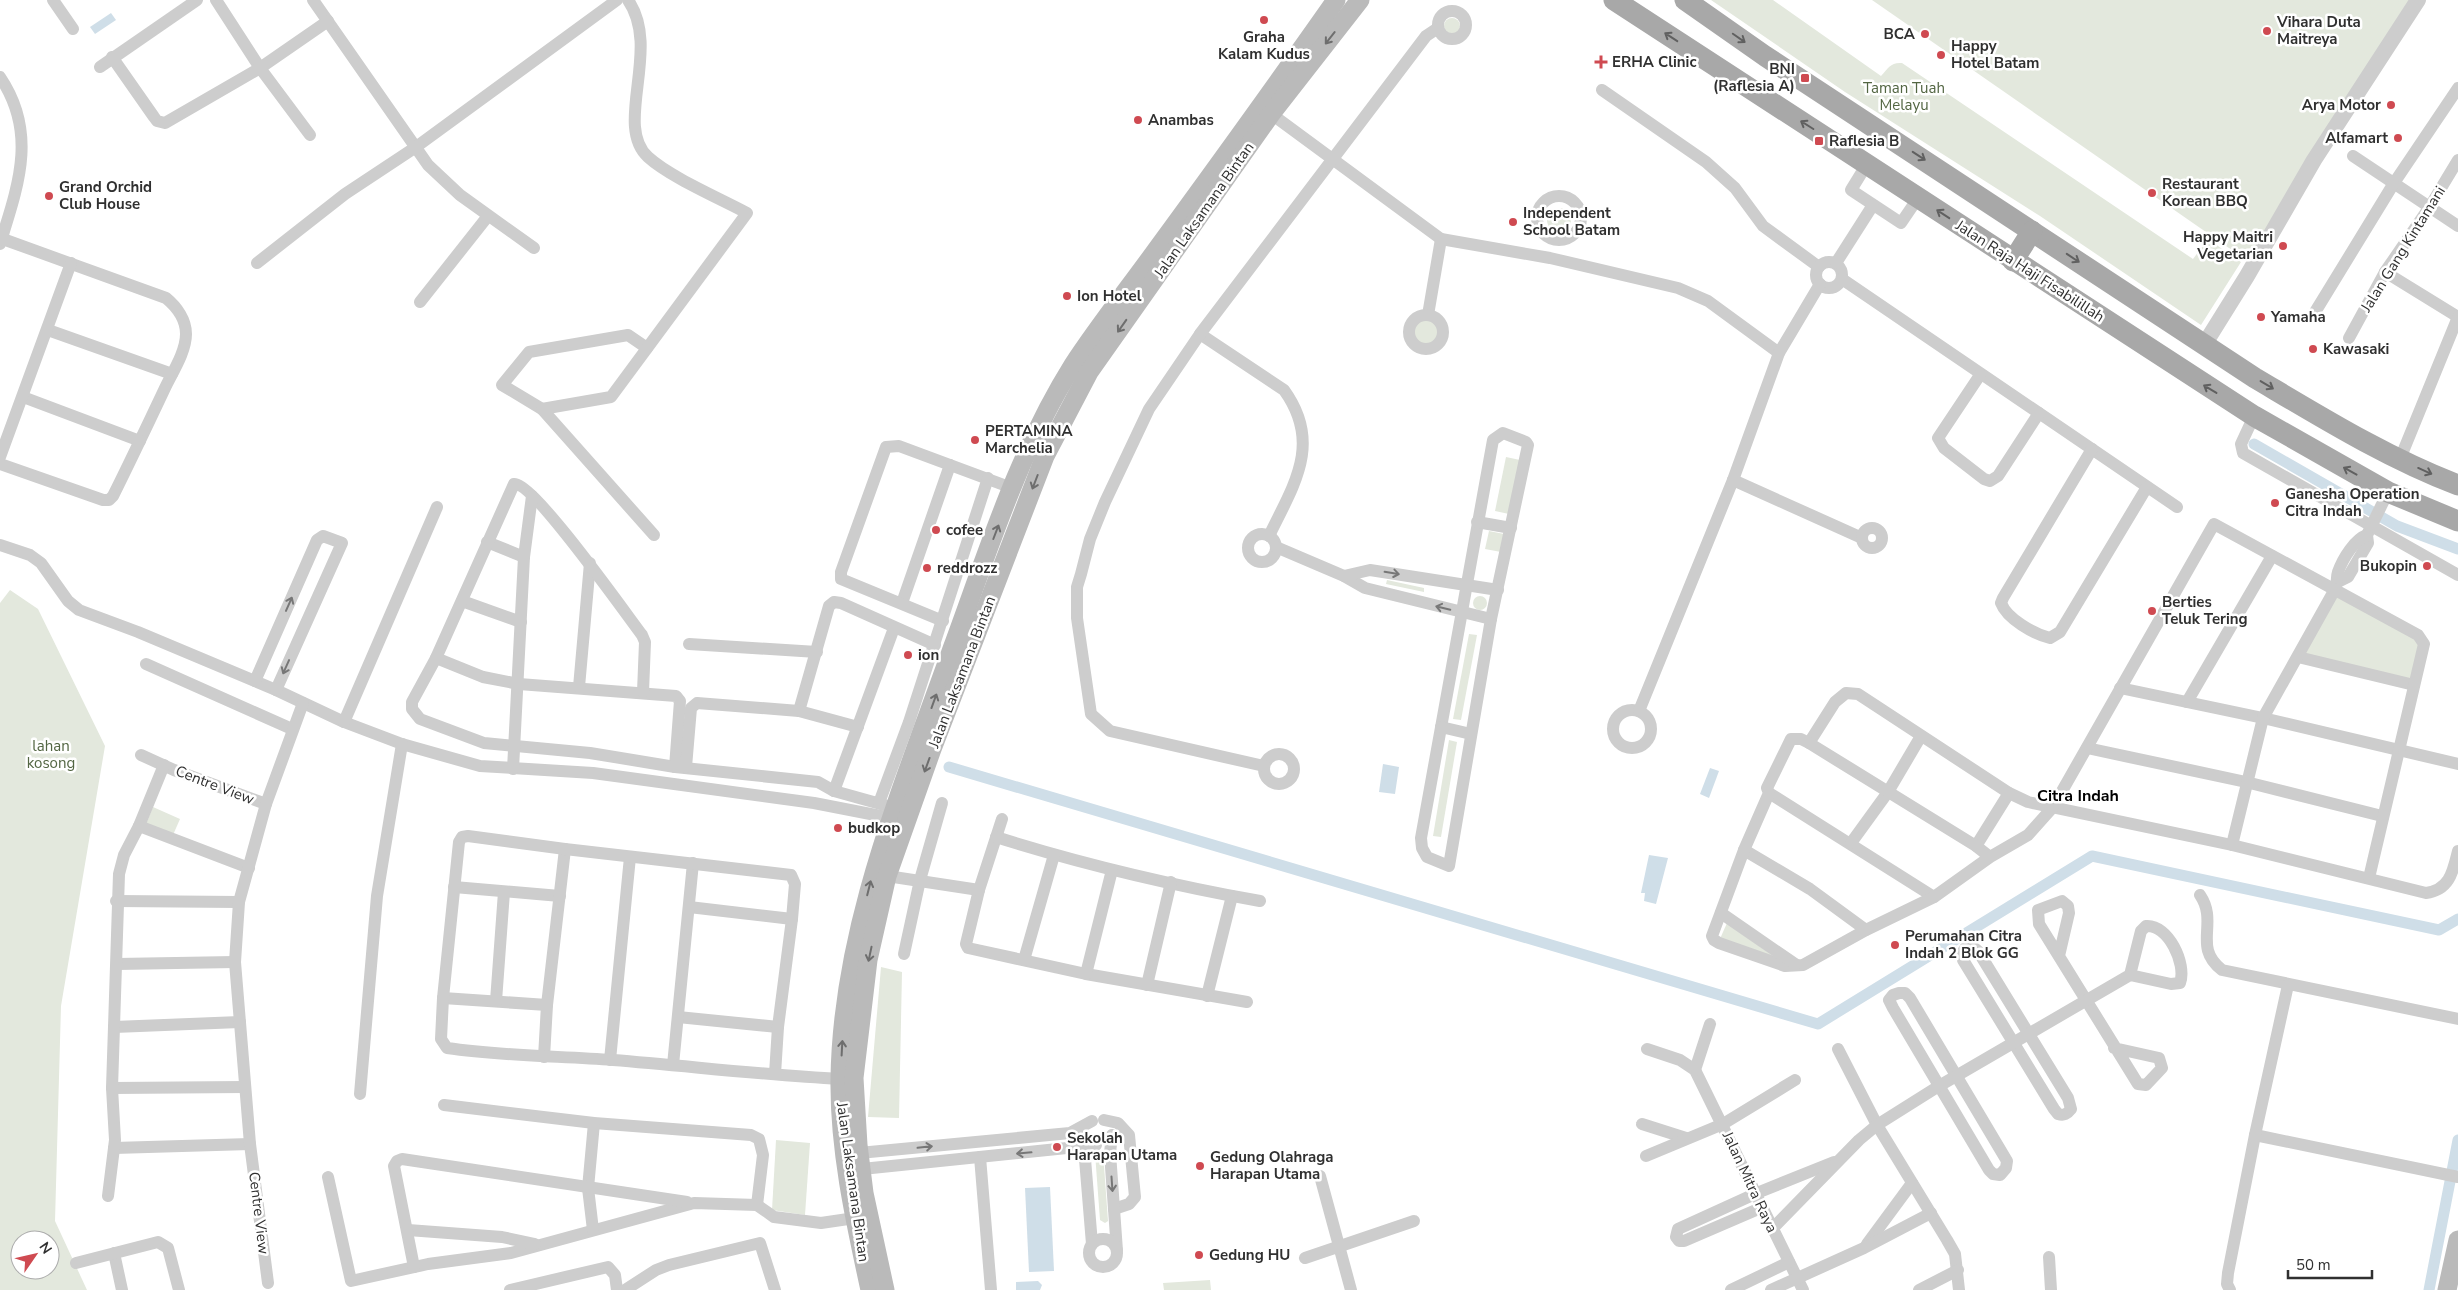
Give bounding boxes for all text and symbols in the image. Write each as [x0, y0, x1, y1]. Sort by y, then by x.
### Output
place label: Vihara Duta Maitreya [2276, 12, 2361, 49]
marker: Graha Kalam Kudus [1258, 14, 1270, 26]
place label: BCA [1884, 24, 1916, 44]
marker: Vihara Duta Maitreya [2261, 25, 2273, 37]
place label: Graha Kalam Kudus [1218, 27, 1310, 64]
marker: BCA [1919, 28, 1931, 40]
one-way arrow [1325, 32, 1336, 45]
one-way arrow [1664, 32, 1678, 42]
one-way arrow [1732, 33, 1746, 43]
place label: Happy Hotel Batam [1951, 36, 2039, 73]
marker: Happy Hotel Batam [1935, 49, 1947, 61]
place label: ERHA Clinic [1612, 52, 1697, 72]
marker: ERHA Clinic [1594, 55, 1608, 69]
place label: BNI (Raflesia A) [1713, 59, 1795, 96]
marker: BNI (Raflesia A) [1799, 72, 1811, 84]
park label: Taman Tuah Melayu [1863, 78, 1945, 115]
place label: Arya Motor [2302, 95, 2381, 115]
marker: Arya Motor [2385, 99, 2397, 111]
place label: Anambas [1148, 110, 1214, 130]
marker: Anambas [1132, 114, 1144, 126]
one-way arrow [1800, 120, 1814, 130]
place label: Alfamart [2325, 128, 2388, 148]
place label: Raflesia B [1829, 131, 1899, 151]
marker: Alfamart [2392, 132, 2404, 144]
marker: Raflesia B [1813, 135, 1825, 147]
street label: Jalan Laksamana Bintan [1149, 138, 1258, 283]
one-way arrow [1911, 152, 1925, 162]
place label: Restaurant Korean BBQ [2162, 174, 2248, 211]
place label: Grand Orchid Club House [59, 177, 152, 214]
street label: Jalan Gang Kintamani [2356, 182, 2450, 317]
marker: Restaurant Korean BBQ [2146, 187, 2158, 199]
marker: Grand Orchid Club House [43, 190, 55, 202]
place label: Independent School Batam [1523, 203, 1620, 240]
one-way arrow [1936, 209, 1950, 219]
street label: Jalan Raja Haji Fisabilillah [1951, 215, 2108, 327]
marker: Independent School Batam [1507, 216, 1519, 228]
place label: Happy Maitri Vegetarian [2183, 227, 2273, 264]
marker: Happy Maitri Vegetarian [2277, 240, 2289, 252]
one-way arrow [2065, 253, 2079, 263]
place label: Ion Hotel [1077, 286, 1142, 306]
marker: Ion Hotel [1061, 290, 1073, 302]
place label: Yamaha [2270, 307, 2326, 327]
marker: Yamaha [2255, 311, 2267, 323]
one-way arrow [1117, 318, 1127, 332]
place label: Kawasaki [2323, 339, 2389, 359]
marker: Kawasaki [2307, 343, 2319, 355]
one-way arrow [2259, 381, 2273, 391]
one-way arrow [2204, 384, 2218, 394]
place label: PERTAMINA Marchelia [985, 421, 1073, 458]
marker: PERTAMINA Marchelia [969, 434, 981, 446]
one-way arrow [2344, 465, 2358, 475]
one-way arrow [2417, 466, 2432, 476]
one-way arrow [1030, 474, 1039, 489]
place label: Ganesha Operation Citra Indah [2285, 484, 2419, 521]
marker: Ganesha Operation Citra Indah [2269, 497, 2281, 509]
place label: cofee [946, 520, 983, 540]
marker: cofee [930, 524, 942, 536]
one-way arrow [992, 525, 1001, 540]
place label: Bukopin [2360, 556, 2417, 576]
place label: reddrozz [937, 558, 997, 578]
marker: Bukopin [2421, 560, 2433, 572]
marker: reddrozz [921, 562, 933, 574]
one-way arrow [1383, 568, 1399, 578]
place label: Berties Teluk Tering [2162, 592, 2248, 629]
street label: Jalan Laksamana Bintan [923, 593, 1000, 752]
one-way arrow [284, 597, 294, 612]
one-way arrow [1436, 603, 1452, 612]
marker: Berties Teluk Tering [2146, 605, 2158, 617]
place label: ion [918, 645, 939, 665]
marker: ion [902, 649, 914, 661]
one-way arrow [280, 659, 290, 674]
one-way arrow [929, 694, 939, 710]
park label: lahan kosong [27, 736, 75, 773]
one-way arrow [922, 756, 931, 772]
street label: Centre View [173, 761, 258, 809]
district label: Citra Indah [2037, 785, 2119, 807]
place label: budkop [848, 818, 900, 838]
marker: budkop [832, 822, 844, 834]
one-way arrow [865, 881, 875, 897]
place label: Perumahan Citra Indah 2 Blok GG [1905, 926, 2022, 963]
marker: Perumahan Citra Indah 2 Blok GG [1889, 939, 1901, 951]
one-way arrow [865, 945, 874, 961]
one-way arrow [837, 1040, 846, 1056]
street label: Jalan Laksamana Bintan [832, 1100, 874, 1263]
street label: Jalan Mitra Raya [1717, 1127, 1782, 1236]
place label: Sekolah Harapan Utama [1067, 1128, 1177, 1165]
marker: Sekolah Harapan Utama [1051, 1141, 1063, 1153]
one-way arrow [916, 1142, 932, 1152]
place label: Gedung Olahraga Harapan Utama [1210, 1147, 1334, 1184]
one-way arrow [1016, 1149, 1032, 1158]
marker: Gedung Olahraga Harapan Utama [1194, 1160, 1206, 1172]
street label: Centre View [244, 1171, 274, 1256]
one-way arrow [1107, 1175, 1117, 1191]
north arrow [10, 1230, 60, 1280]
text: N [35, 1238, 56, 1258]
place label: Gedung HU [1209, 1245, 1290, 1265]
scale bar [2288, 1248, 2372, 1280]
marker: Gedung HU [1193, 1249, 1205, 1261]
text: 50 m [2296, 1255, 2331, 1275]

